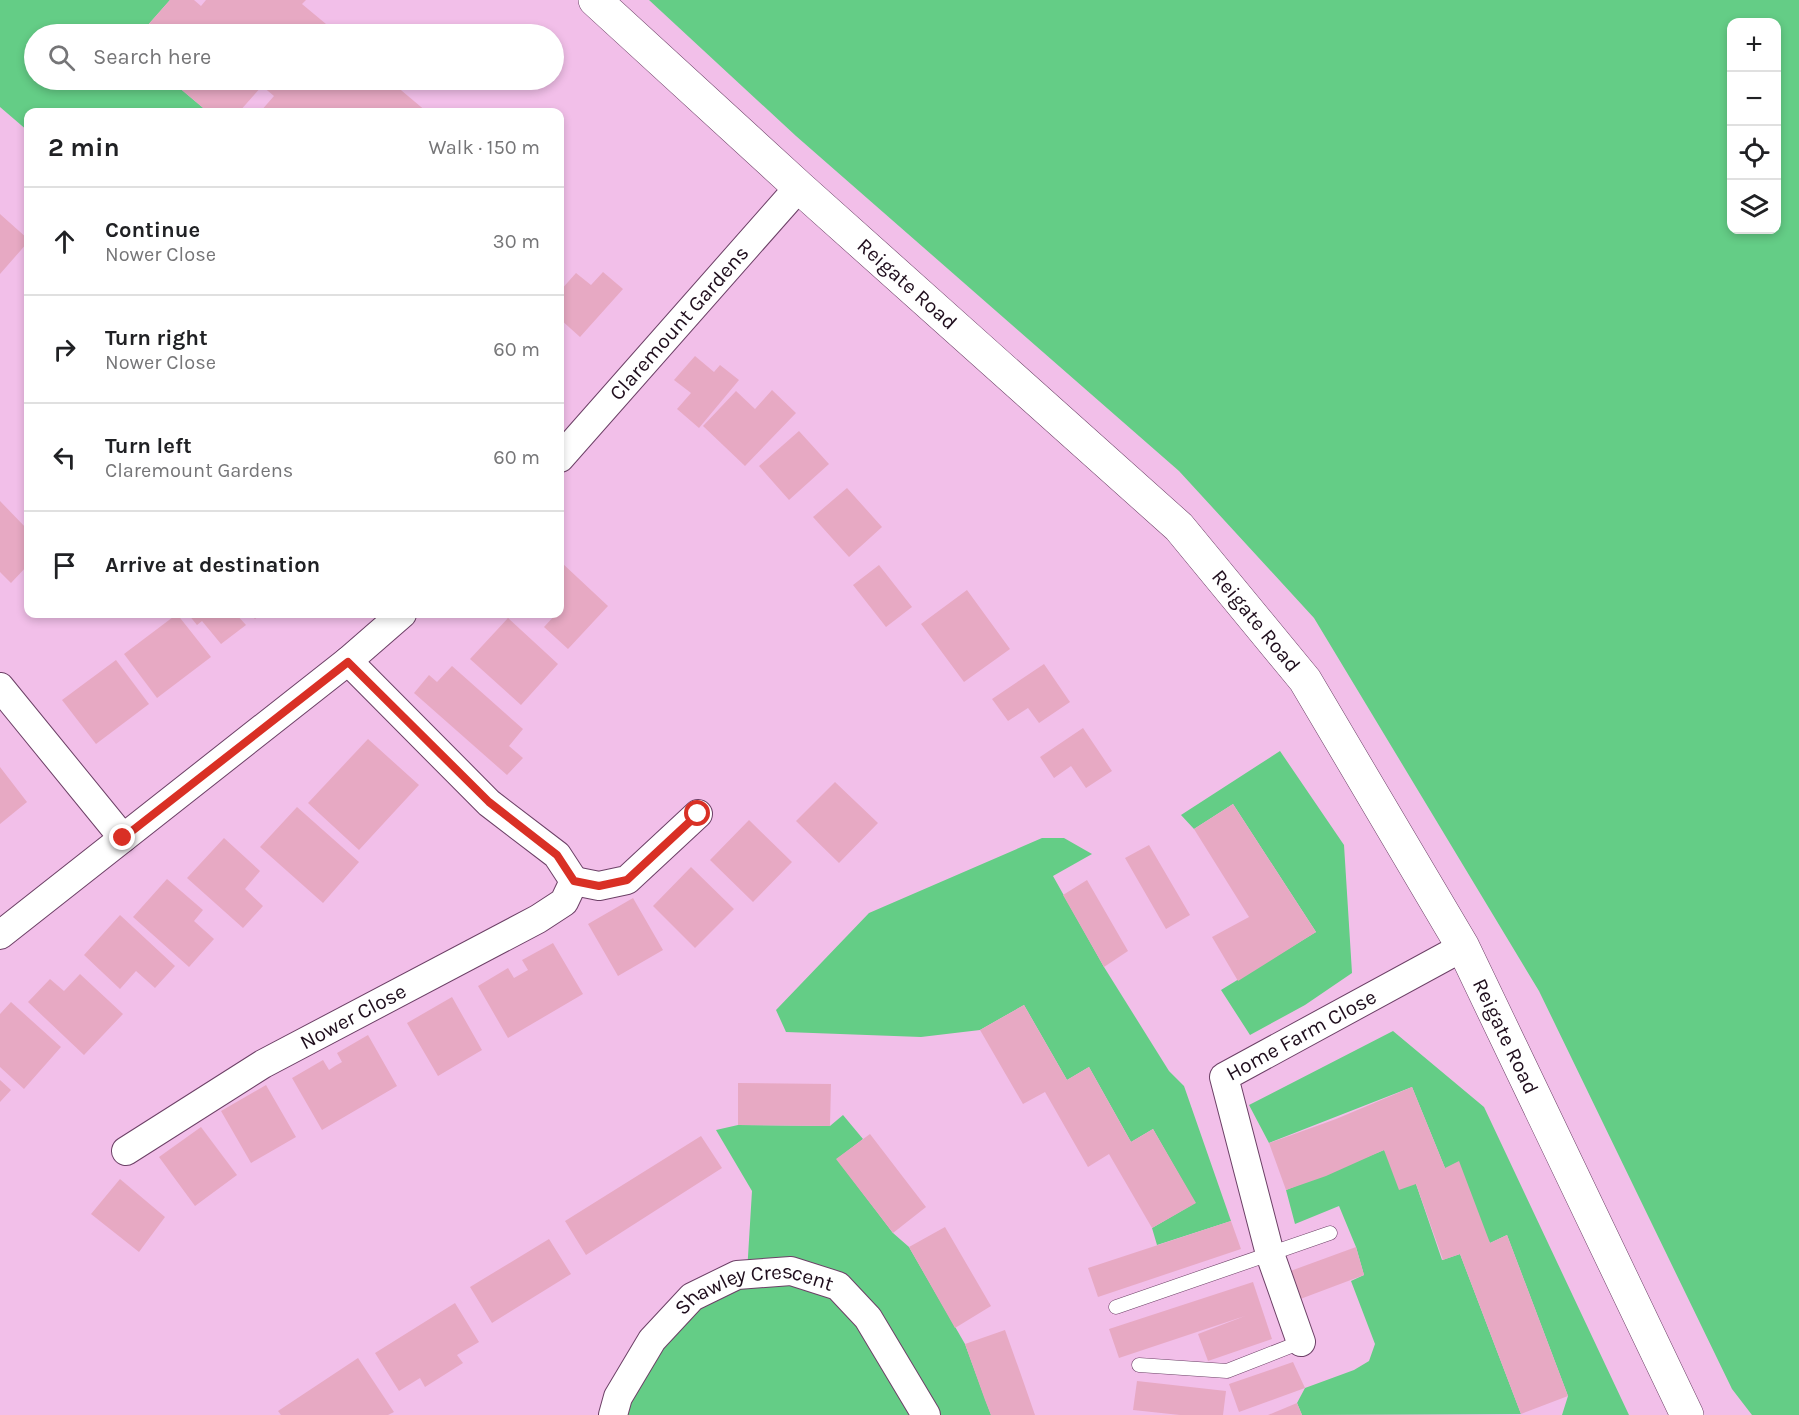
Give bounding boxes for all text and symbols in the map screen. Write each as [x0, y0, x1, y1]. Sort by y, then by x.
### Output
map controls [1727, 18, 1781, 234]
button: + [1727, 18, 1781, 72]
search box [24, 24, 564, 90]
icon: search [45, 41, 78, 74]
text: Search here [93, 44, 211, 70]
button: − [1727, 72, 1781, 126]
button: locate [1727, 126, 1781, 180]
text: 2 min [48, 132, 120, 163]
text: Walk · 150 m [429, 136, 540, 159]
button: layers [1727, 180, 1781, 234]
text: Continue [105, 217, 200, 243]
icon: ahead [48, 225, 81, 258]
text: 30 m [493, 230, 540, 253]
street label: Reigate Road [853, 233, 962, 335]
street label: Claremount Gardens [605, 241, 753, 405]
text: Nower Close [105, 243, 216, 266]
text: Turn right [105, 325, 208, 351]
icon: right [48, 333, 81, 366]
text: 60 m [493, 338, 540, 361]
text: Nower Close [105, 351, 216, 374]
text: Turn left [105, 433, 192, 459]
icon: left [48, 441, 81, 474]
text: 60 m [493, 446, 540, 469]
text: Claremount Gardens [105, 459, 293, 482]
icon: arrive [48, 549, 81, 582]
text: Arrive at destination [105, 552, 320, 578]
street label: Reigate Road [1207, 565, 1305, 677]
route start [684, 800, 710, 826]
route end [109, 824, 135, 850]
street label: Reigate Road [1468, 974, 1544, 1098]
street label: Nower Close [296, 979, 410, 1054]
street label: Home Farm Close [1222, 985, 1380, 1086]
street label: Shawley Crescent [670, 1259, 837, 1320]

